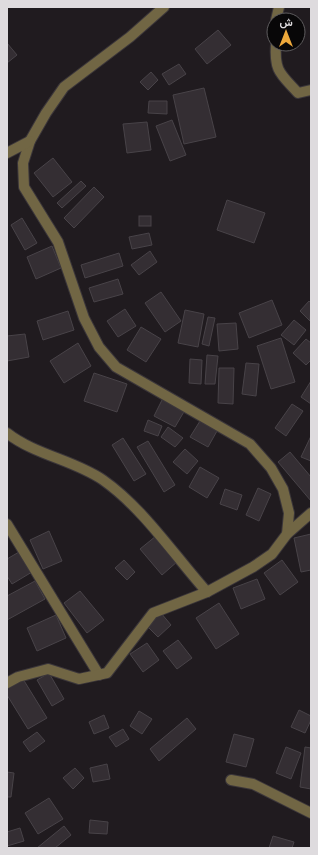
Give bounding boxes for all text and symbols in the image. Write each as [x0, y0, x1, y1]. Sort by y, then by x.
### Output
north arrow [266, 12, 306, 52]
text: ش [279, 16, 293, 29]

